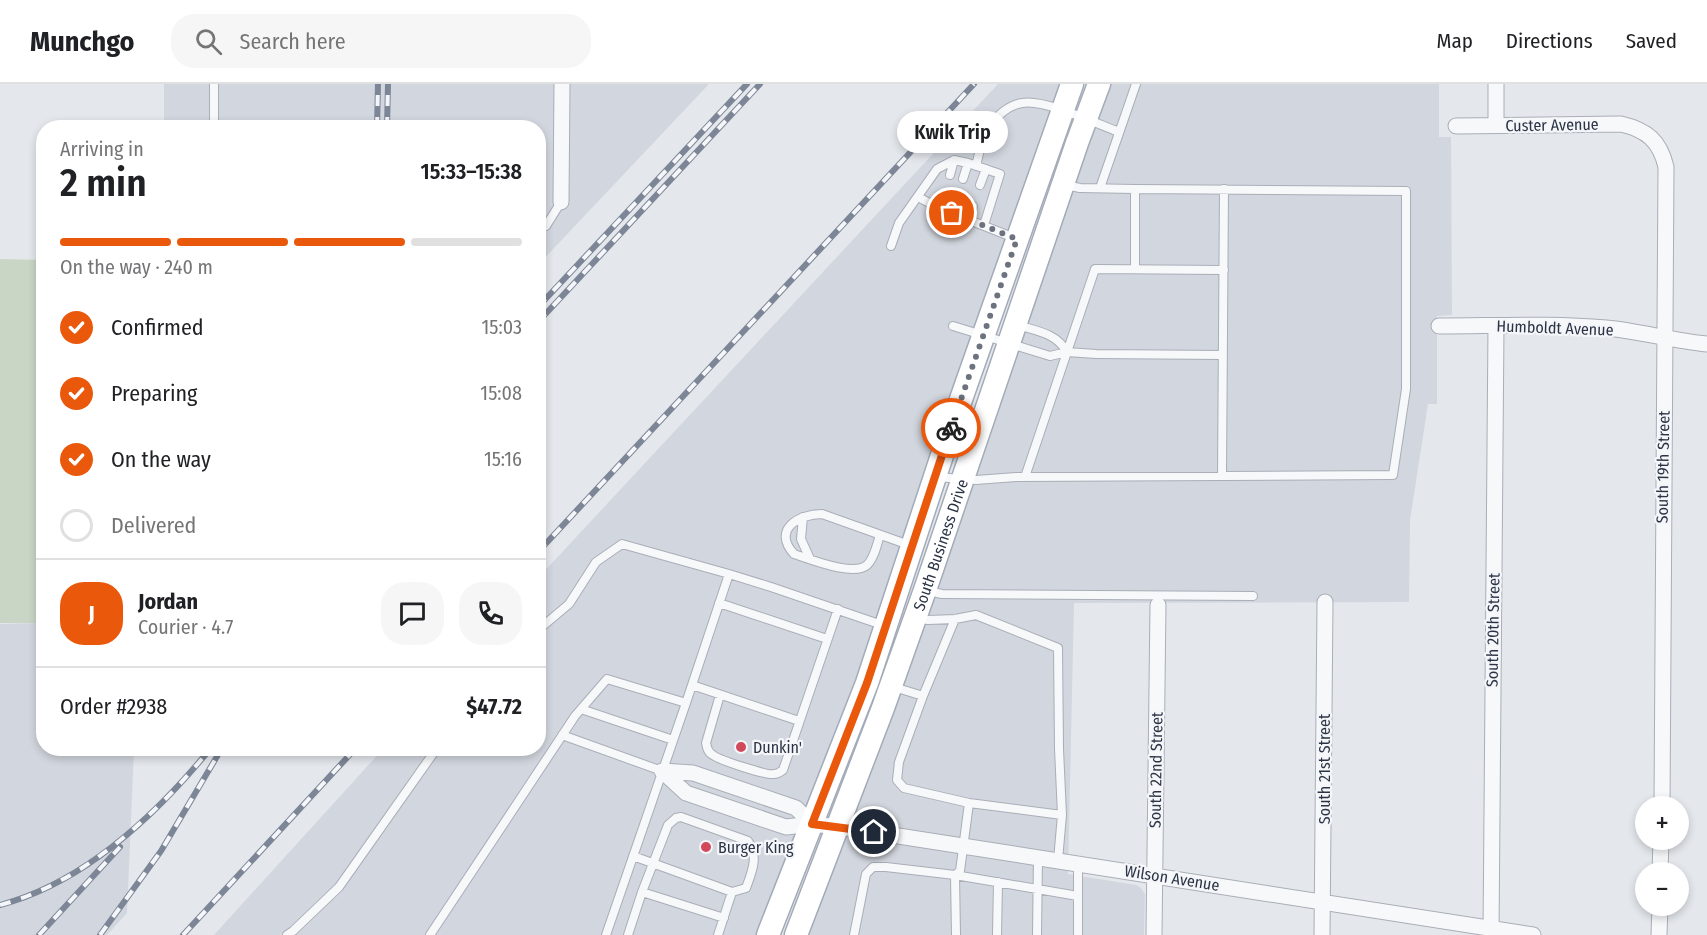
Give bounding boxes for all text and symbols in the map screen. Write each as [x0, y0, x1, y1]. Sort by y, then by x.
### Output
search box [171, 14, 591, 68]
text: Munchgo [30, 25, 135, 58]
icon: search [192, 25, 225, 58]
text: Search here [240, 28, 346, 55]
text: Map [1436, 28, 1473, 54]
text: Directions [1506, 28, 1593, 54]
text: Saved [1626, 28, 1677, 54]
callout: Kwik Trip [896, 111, 1008, 153]
street label: Custer Avenue [1505, 115, 1599, 135]
text: Kwik Trip [914, 120, 991, 144]
text: Arriving in [60, 137, 144, 161]
text: 15:33–15:38 [421, 158, 522, 185]
text: 2 min [60, 160, 147, 206]
pin [926, 187, 977, 238]
icon: bag [935, 196, 968, 229]
text: On the way · 240 m [60, 255, 213, 279]
icon: check [60, 311, 93, 344]
text: Confirmed [111, 314, 204, 341]
text: 15:03 [482, 315, 522, 339]
street label: Humboldt Avenue [1496, 316, 1614, 340]
icon: check [60, 377, 93, 410]
text: Preparing [111, 380, 197, 407]
text: 15:08 [480, 381, 522, 405]
courier [921, 398, 981, 458]
street label: South 19th Street [1653, 410, 1673, 524]
icon: bike [935, 412, 968, 445]
icon: check [60, 443, 93, 476]
text: On the way [111, 446, 211, 473]
text: 15:16 [484, 447, 522, 471]
street label: South Business Drive [909, 477, 972, 613]
text: Delivered [111, 512, 196, 539]
street label: South 20th Street [1483, 572, 1504, 687]
button: chat [381, 582, 444, 645]
button: phone [459, 582, 522, 645]
text: Jordan [138, 588, 198, 615]
text: J [88, 600, 95, 627]
text: Courier · 4.7 [138, 615, 233, 639]
text: Order #2938 [60, 693, 167, 720]
text: $47.72 [466, 693, 522, 720]
street label: South 22nd Street [1145, 711, 1167, 828]
street label: South 21st Street [1315, 713, 1334, 824]
place label: Dunkin' [753, 738, 802, 757]
marker: Dunkin' [734, 740, 748, 754]
map controls [1635, 796, 1689, 916]
button: + [1635, 796, 1689, 850]
pin [848, 806, 899, 857]
icon: home [857, 815, 890, 848]
place label: Burger King [718, 838, 794, 857]
marker: Burger King [699, 840, 713, 854]
street label: Wilson Avenue [1123, 861, 1221, 895]
button: − [1635, 862, 1689, 916]

